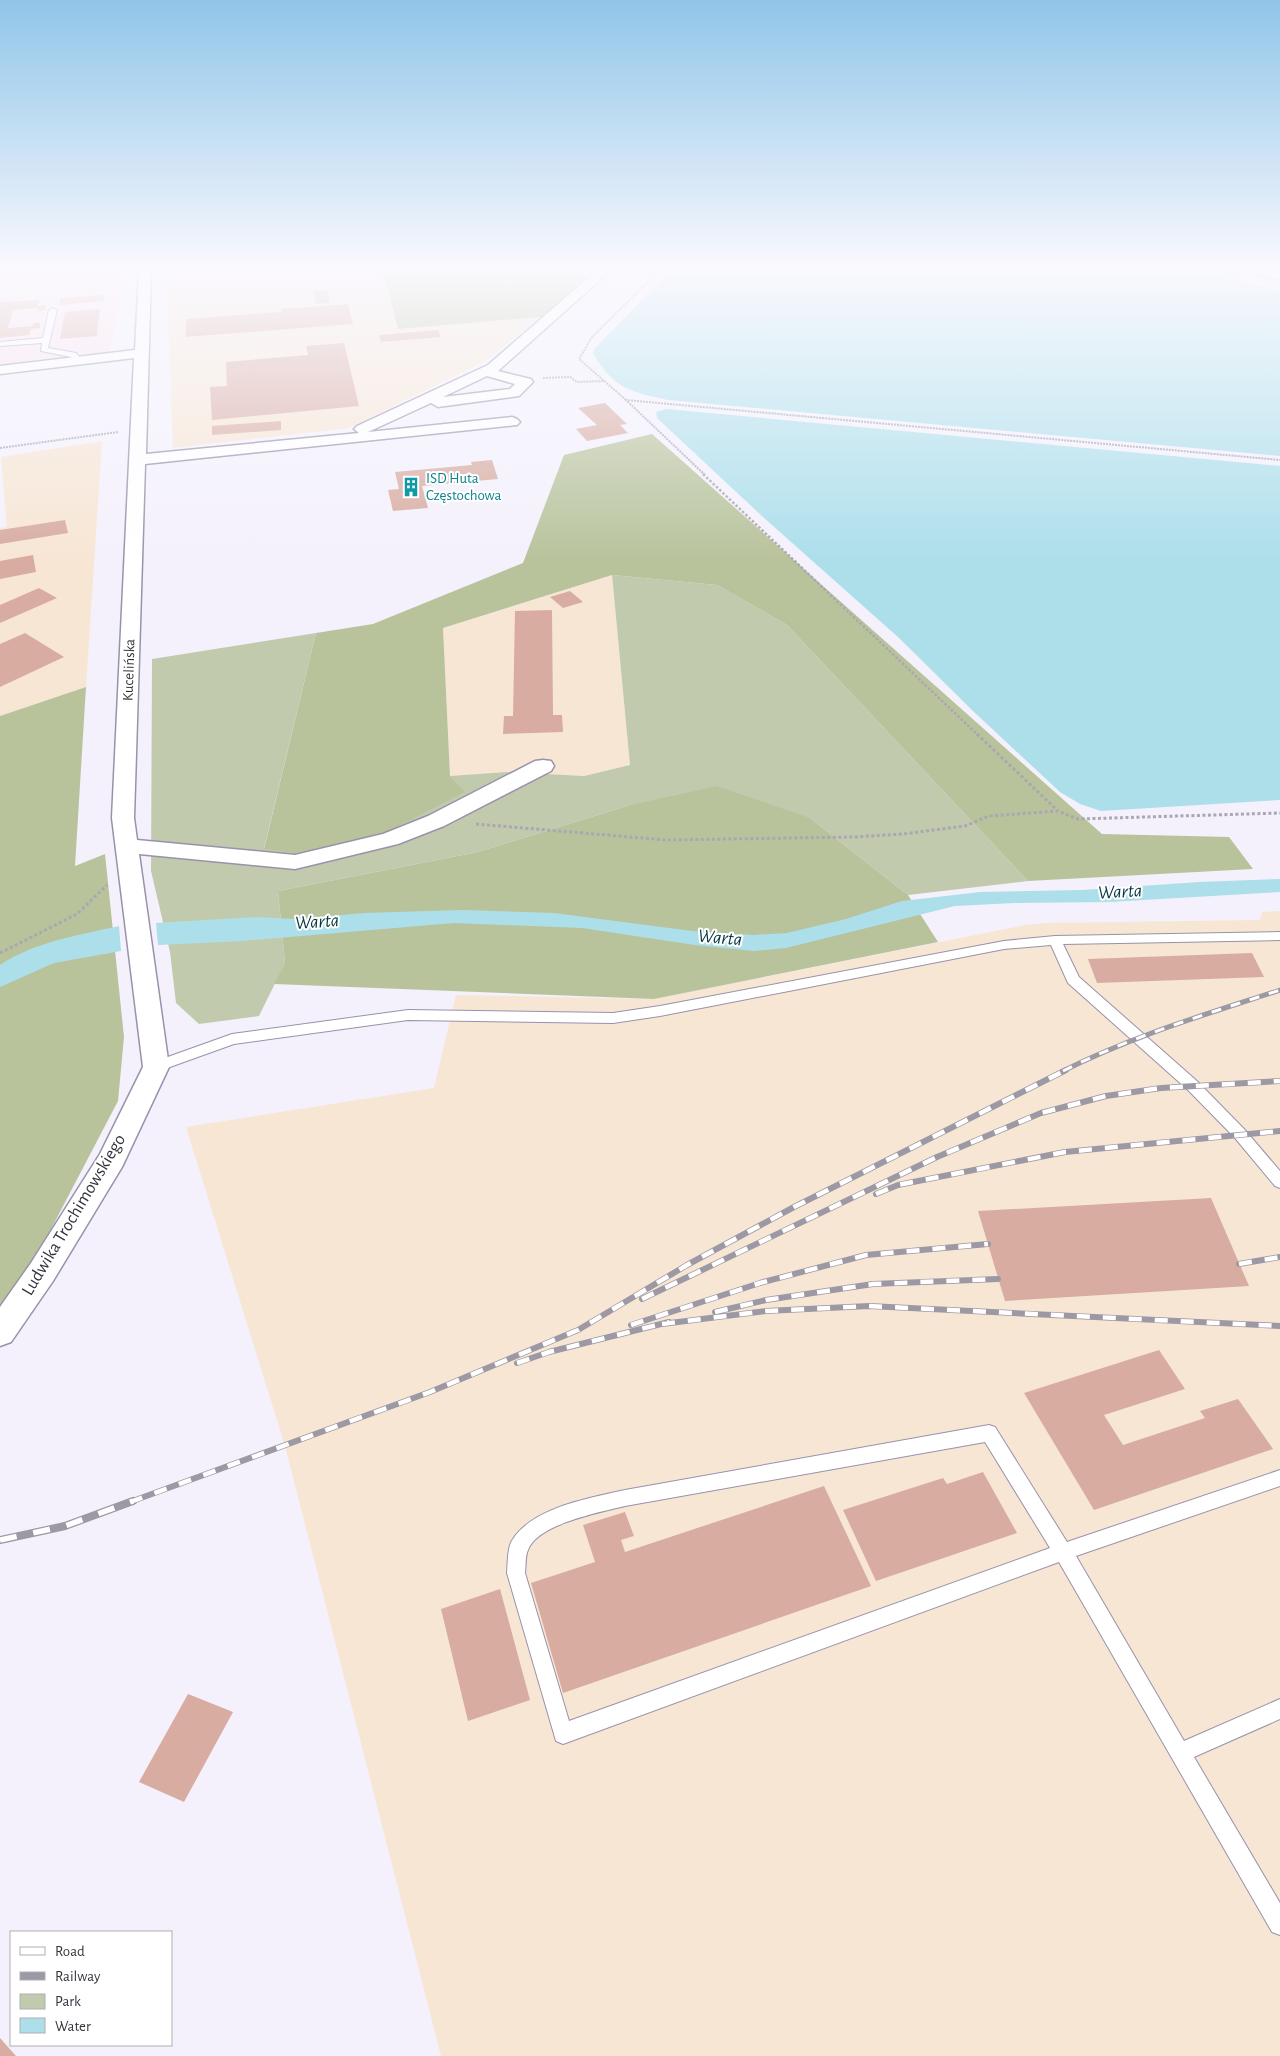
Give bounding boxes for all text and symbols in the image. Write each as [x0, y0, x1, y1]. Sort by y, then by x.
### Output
place label: ISD Huta Częstochowa [426, 471, 501, 503]
building icon: ISD Huta Częstochowa [400, 476, 422, 498]
street label: Kucelińska [120, 638, 138, 701]
water label: Warta [1098, 881, 1142, 903]
water label: Warta [294, 911, 340, 933]
water label: Warta [697, 927, 743, 949]
street label: Ludwika Trochimowskiego [19, 1131, 129, 1299]
legend [10, 1931, 172, 2046]
text: Road [55, 1944, 85, 1959]
text: Railway [55, 1969, 101, 1984]
text: Park [55, 1994, 81, 2009]
text: Water [55, 2019, 91, 2034]

